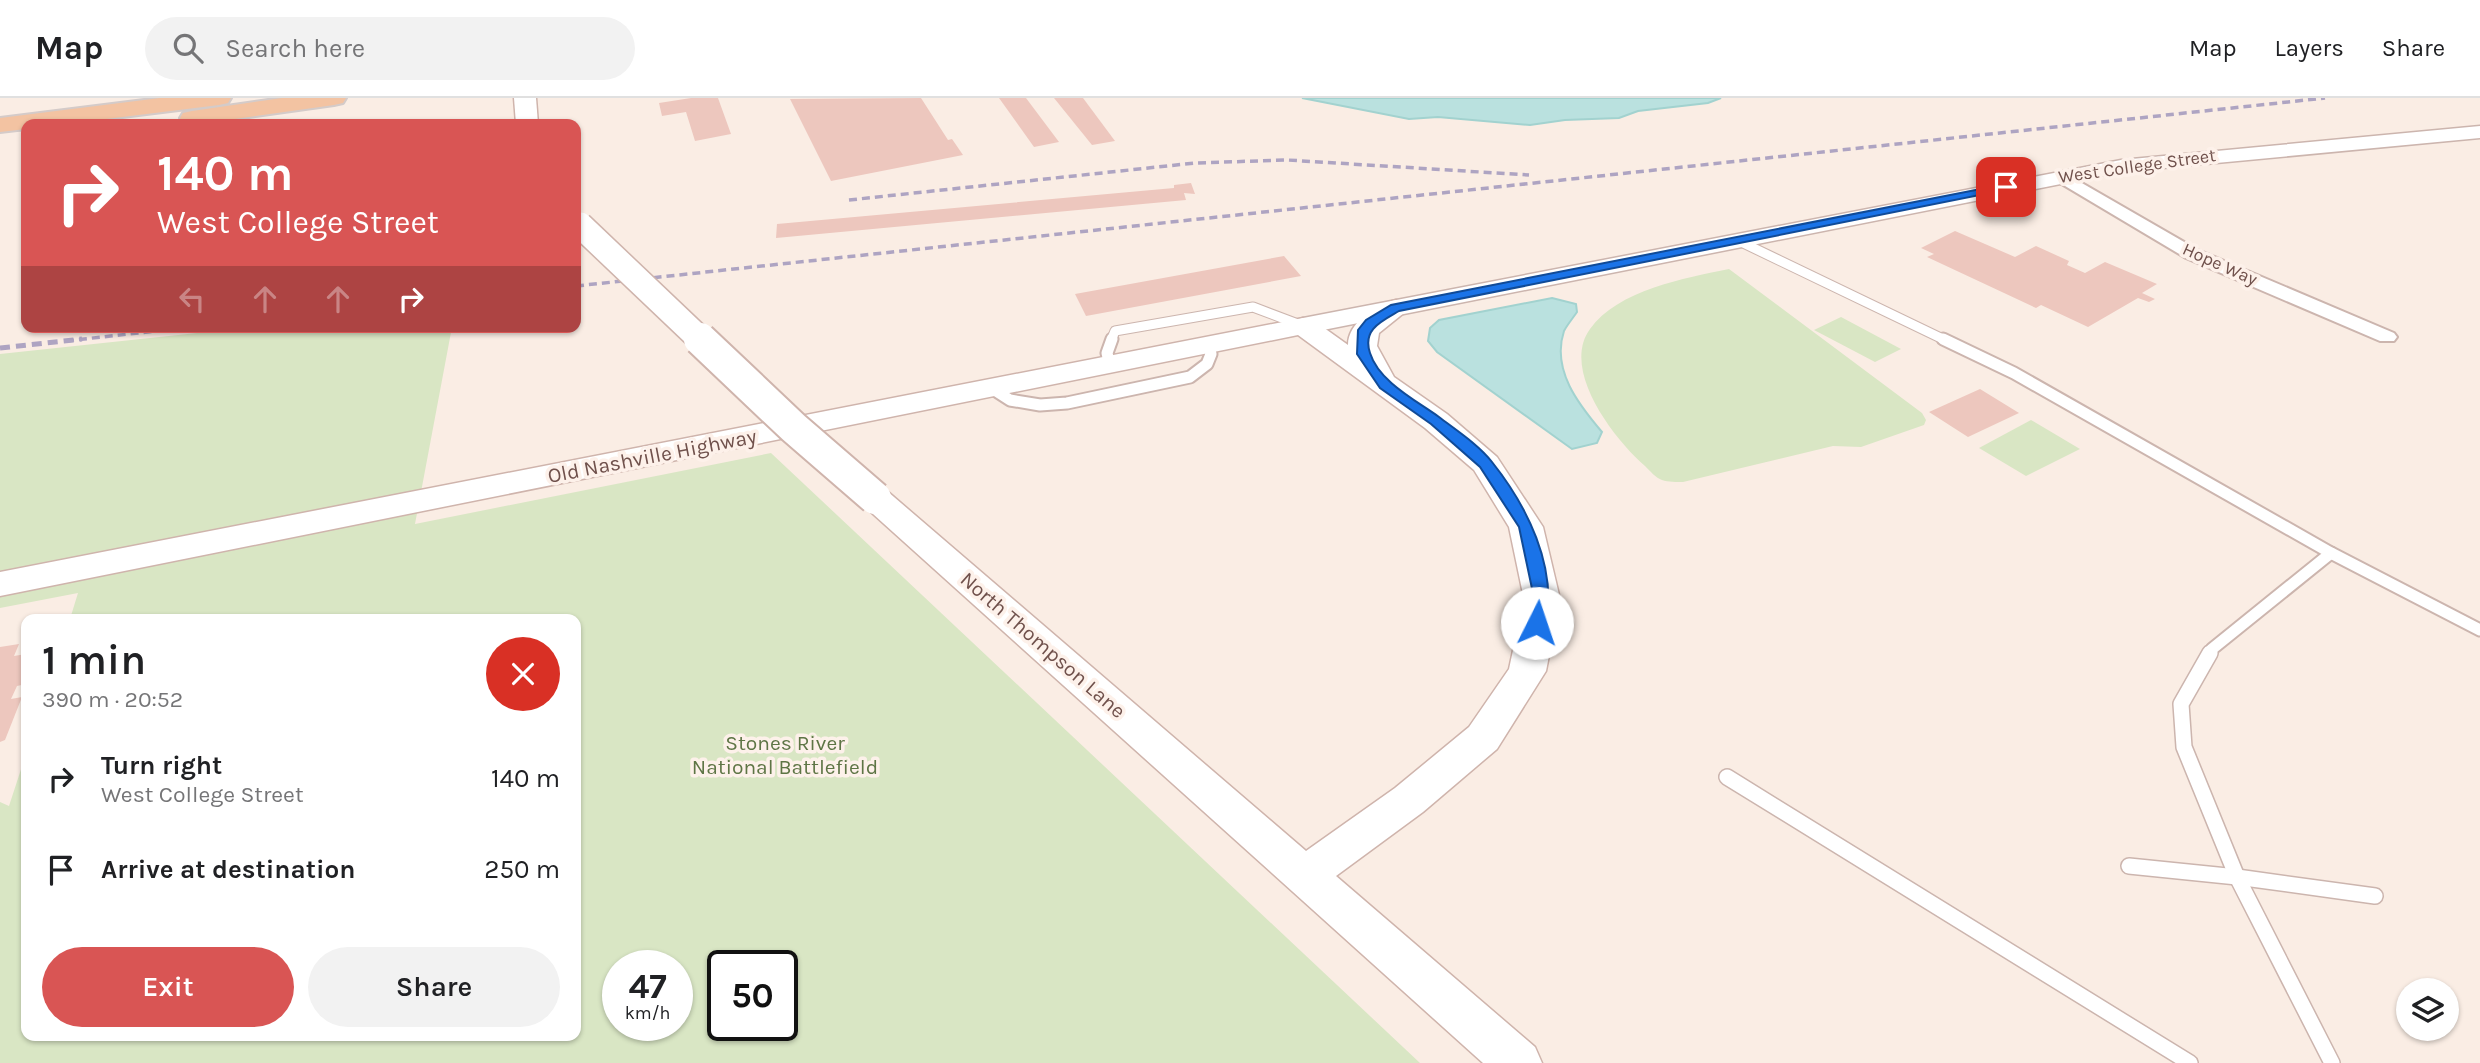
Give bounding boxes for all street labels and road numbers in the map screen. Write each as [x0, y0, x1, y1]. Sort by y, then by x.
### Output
street label: West College Street [2057, 144, 2217, 188]
street label: Hope Way [2179, 238, 2261, 291]
street label: Old Nashville Highway [546, 424, 759, 488]
street label: North Thompson Lane [956, 567, 1130, 723]

